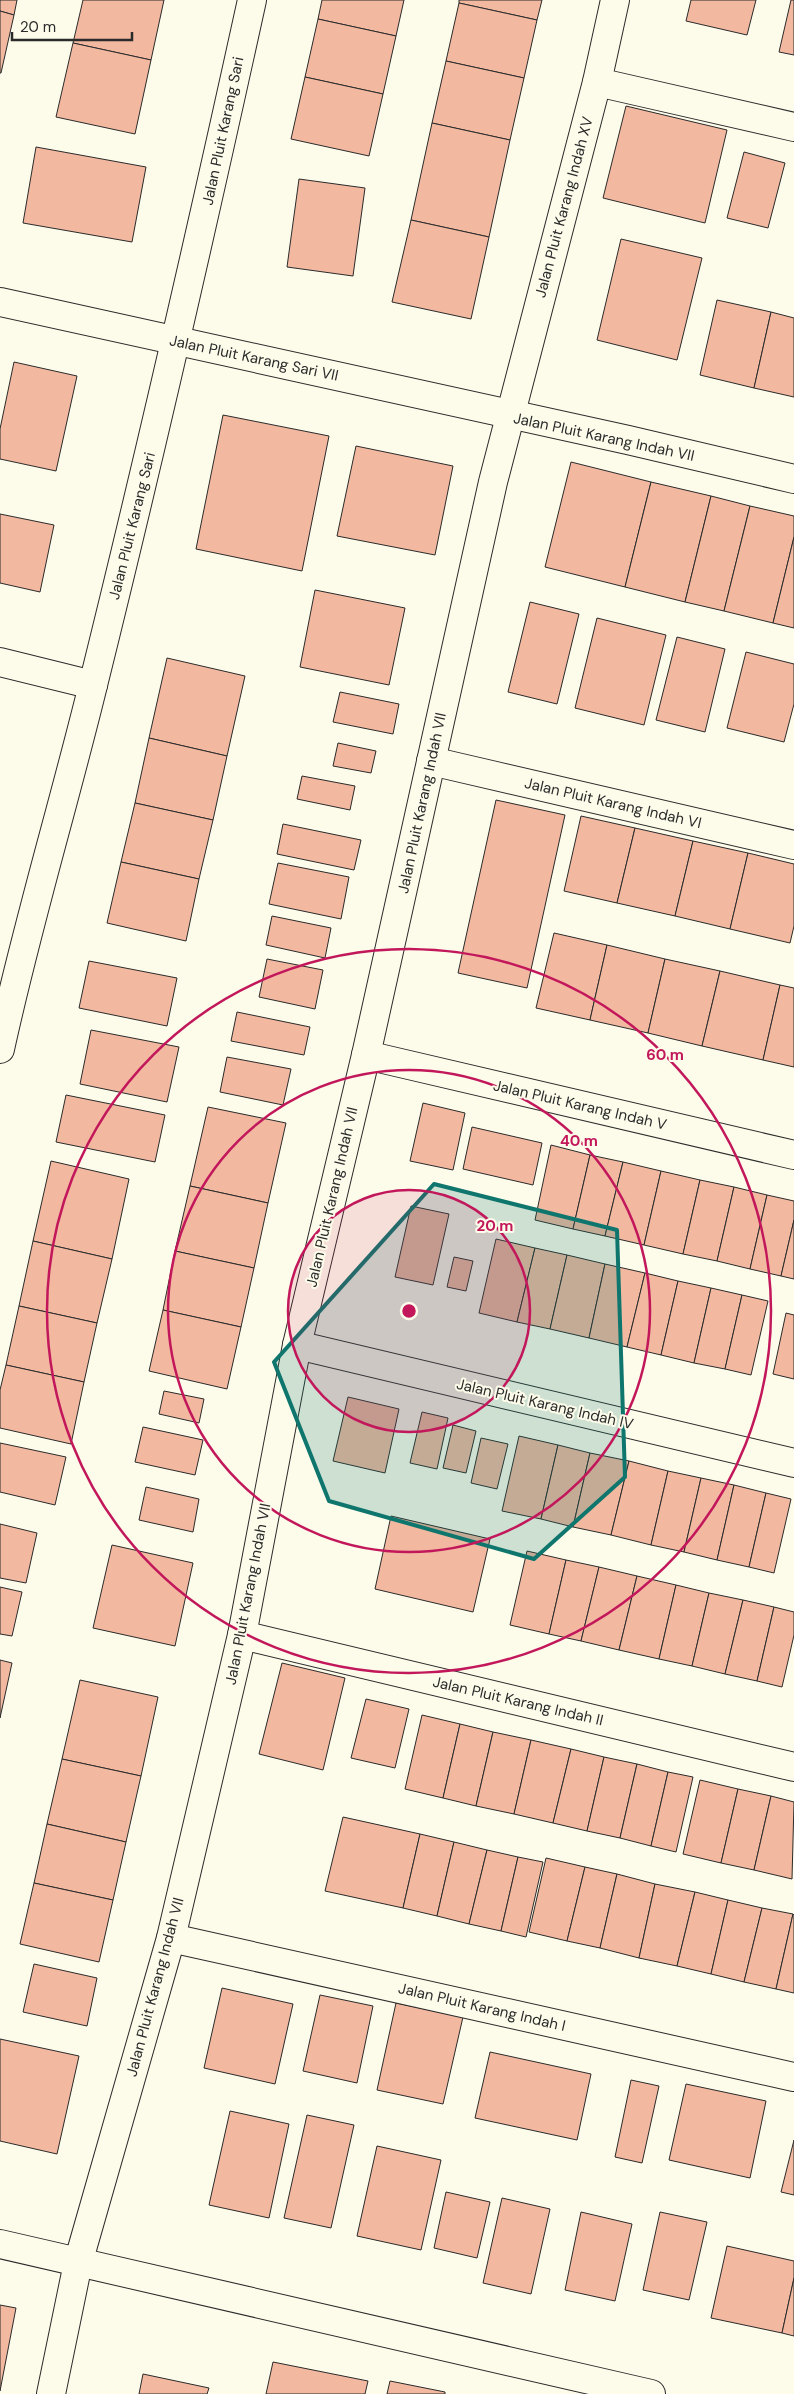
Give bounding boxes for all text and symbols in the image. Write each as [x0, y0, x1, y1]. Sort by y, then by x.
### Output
scale bar [12, 10, 132, 42]
text: 20 m [20, 17, 56, 37]
street label: Jalan Pluit Karang Sari [198, 55, 248, 207]
street label: Jalan Pluit Karang Indah XV [530, 114, 598, 300]
street label: Jalan Pluit Karang Sari VII [168, 330, 340, 386]
street label: Jalan Pluit Karang Indah VII [512, 408, 696, 466]
street label: Jalan Pluit Karang Sari [104, 450, 160, 602]
street label: Jalan Pluit Karang Indah VII [393, 711, 451, 895]
street label: Jalan Pluit Karang Indah VI [523, 773, 703, 833]
text: 60 m [646, 1045, 684, 1065]
street label: Jalan Pluit Karang Indah V [491, 1075, 669, 1135]
street label: Jalan Pluit Karang Indah VII [302, 1105, 362, 1289]
text: 40 m [560, 1131, 598, 1151]
text: 20 m [477, 1216, 513, 1236]
centre of rings [400, 1302, 418, 1320]
street label: Jalan Pluit Karang Indah IV [455, 1374, 635, 1434]
street label: Jalan Pluit Karang Indah VII [221, 1502, 275, 1686]
street label: Jalan Pluit Karang Indah II [431, 1672, 605, 1730]
street label: Jalan Pluit Karang Indah VII [121, 1895, 189, 2079]
street label: Jalan Pluit Karang Indah I [396, 1978, 568, 2036]

